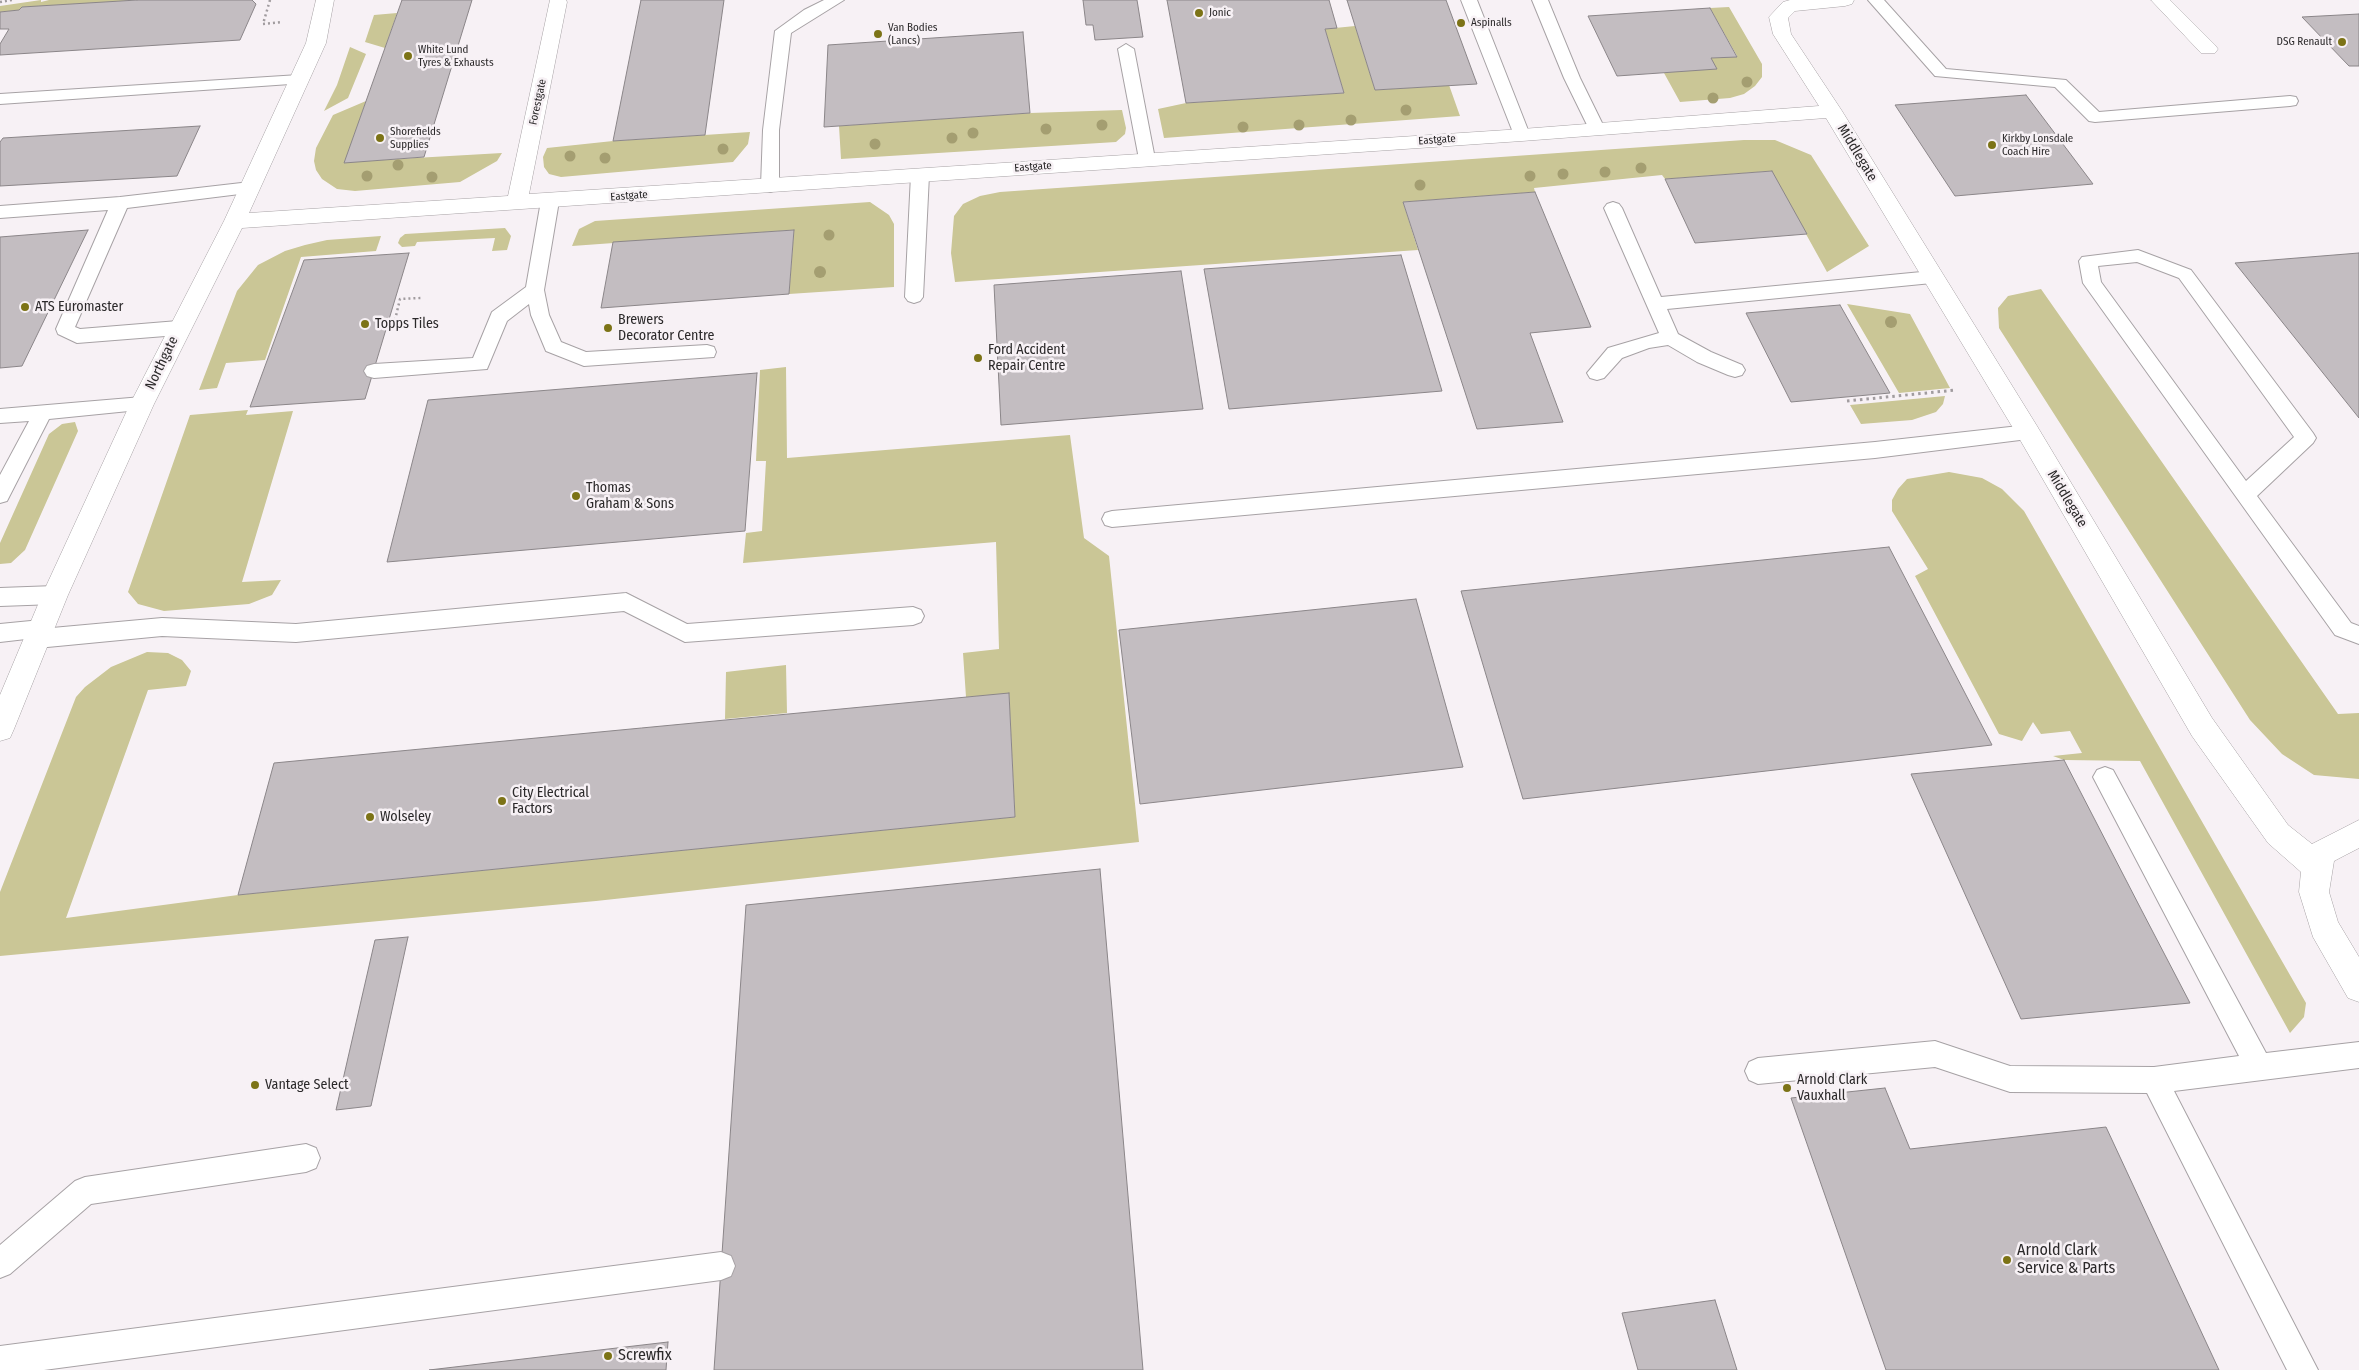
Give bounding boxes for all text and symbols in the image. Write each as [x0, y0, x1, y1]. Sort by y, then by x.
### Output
place label: Jonic [1209, 6, 1231, 20]
marker: Jonic [1193, 7, 1205, 19]
place label: Aspinalls [1471, 16, 1512, 30]
marker: Aspinalls [1455, 17, 1467, 29]
place label: Van Bodies (Lancs) [888, 21, 938, 47]
marker: Van Bodies (Lancs) [872, 28, 884, 40]
place label: DSG Renault [2277, 35, 2332, 49]
marker: DSG Renault [2336, 36, 2348, 48]
place label: White Lund Tyres & Exhausts [418, 43, 494, 69]
marker: White Lund Tyres & Exhausts [402, 50, 414, 62]
street label: Forestgate [527, 78, 549, 126]
street label: Middlegate [1833, 121, 1881, 185]
place label: Shorefields Supplies [390, 125, 441, 151]
marker: Shorefields Supplies [374, 132, 386, 144]
street label: Eastgate [1418, 132, 1456, 148]
place label: Kirkby Lonsdale Coach Hire [2002, 132, 2073, 158]
marker: Kirkby Lonsdale Coach Hire [1986, 139, 1998, 151]
street label: Eastgate [1014, 159, 1052, 175]
street label: Eastgate [610, 188, 648, 204]
place label: ATS Euromaster [35, 299, 123, 315]
marker: ATS Euromaster [19, 301, 31, 313]
place label: Brewers Decorator Centre [618, 312, 714, 344]
place label: Topps Tiles [375, 316, 439, 332]
marker: Topps Tiles [359, 318, 371, 330]
marker: Brewers Decorator Centre [602, 322, 614, 334]
street label: Northgate [142, 334, 182, 392]
place label: Ford Accident Repair Centre [988, 342, 1065, 374]
marker: Ford Accident Repair Centre [972, 352, 984, 364]
street label: Middlegate [2043, 467, 2091, 531]
place label: Thomas Graham & Sons [586, 480, 674, 512]
marker: Thomas Graham & Sons [570, 490, 582, 502]
place label: City Electrical Factors [512, 785, 589, 818]
marker: City Electrical Factors [496, 795, 508, 807]
place label: Wolseley [380, 809, 431, 825]
marker: Wolseley [364, 811, 376, 823]
place label: Arnold Clark Vauxhall [1797, 1072, 1867, 1104]
place label: Vantage Select [265, 1077, 349, 1093]
marker: Vantage Select [249, 1079, 261, 1091]
marker: Arnold Clark Vauxhall [1781, 1082, 1793, 1094]
place label: Arnold Clark Service & Parts [2017, 1241, 2115, 1279]
marker: Arnold Clark Service & Parts [2001, 1254, 2013, 1266]
place label: Screwfix [618, 1346, 672, 1366]
marker: Screwfix [602, 1350, 614, 1362]

